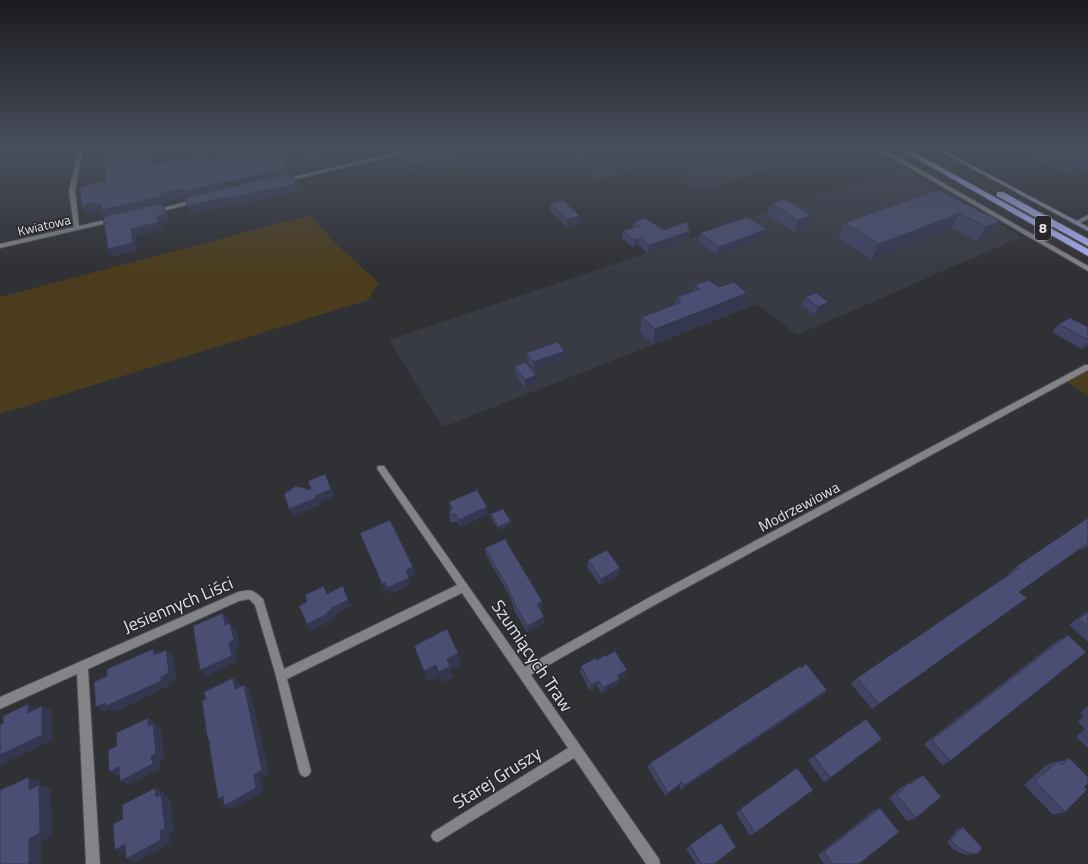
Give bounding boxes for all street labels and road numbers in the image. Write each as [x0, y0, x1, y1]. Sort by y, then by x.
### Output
street label: Kwiatowa [15, 209, 73, 241]
road number: 8 [1035, 216, 1051, 240]
street label: Modrzewiowa [754, 475, 844, 538]
street label: Jesiennych Liści [118, 569, 237, 640]
street label: Szumiących Traw [485, 594, 580, 717]
street label: Starej Gruszy [447, 739, 547, 816]

